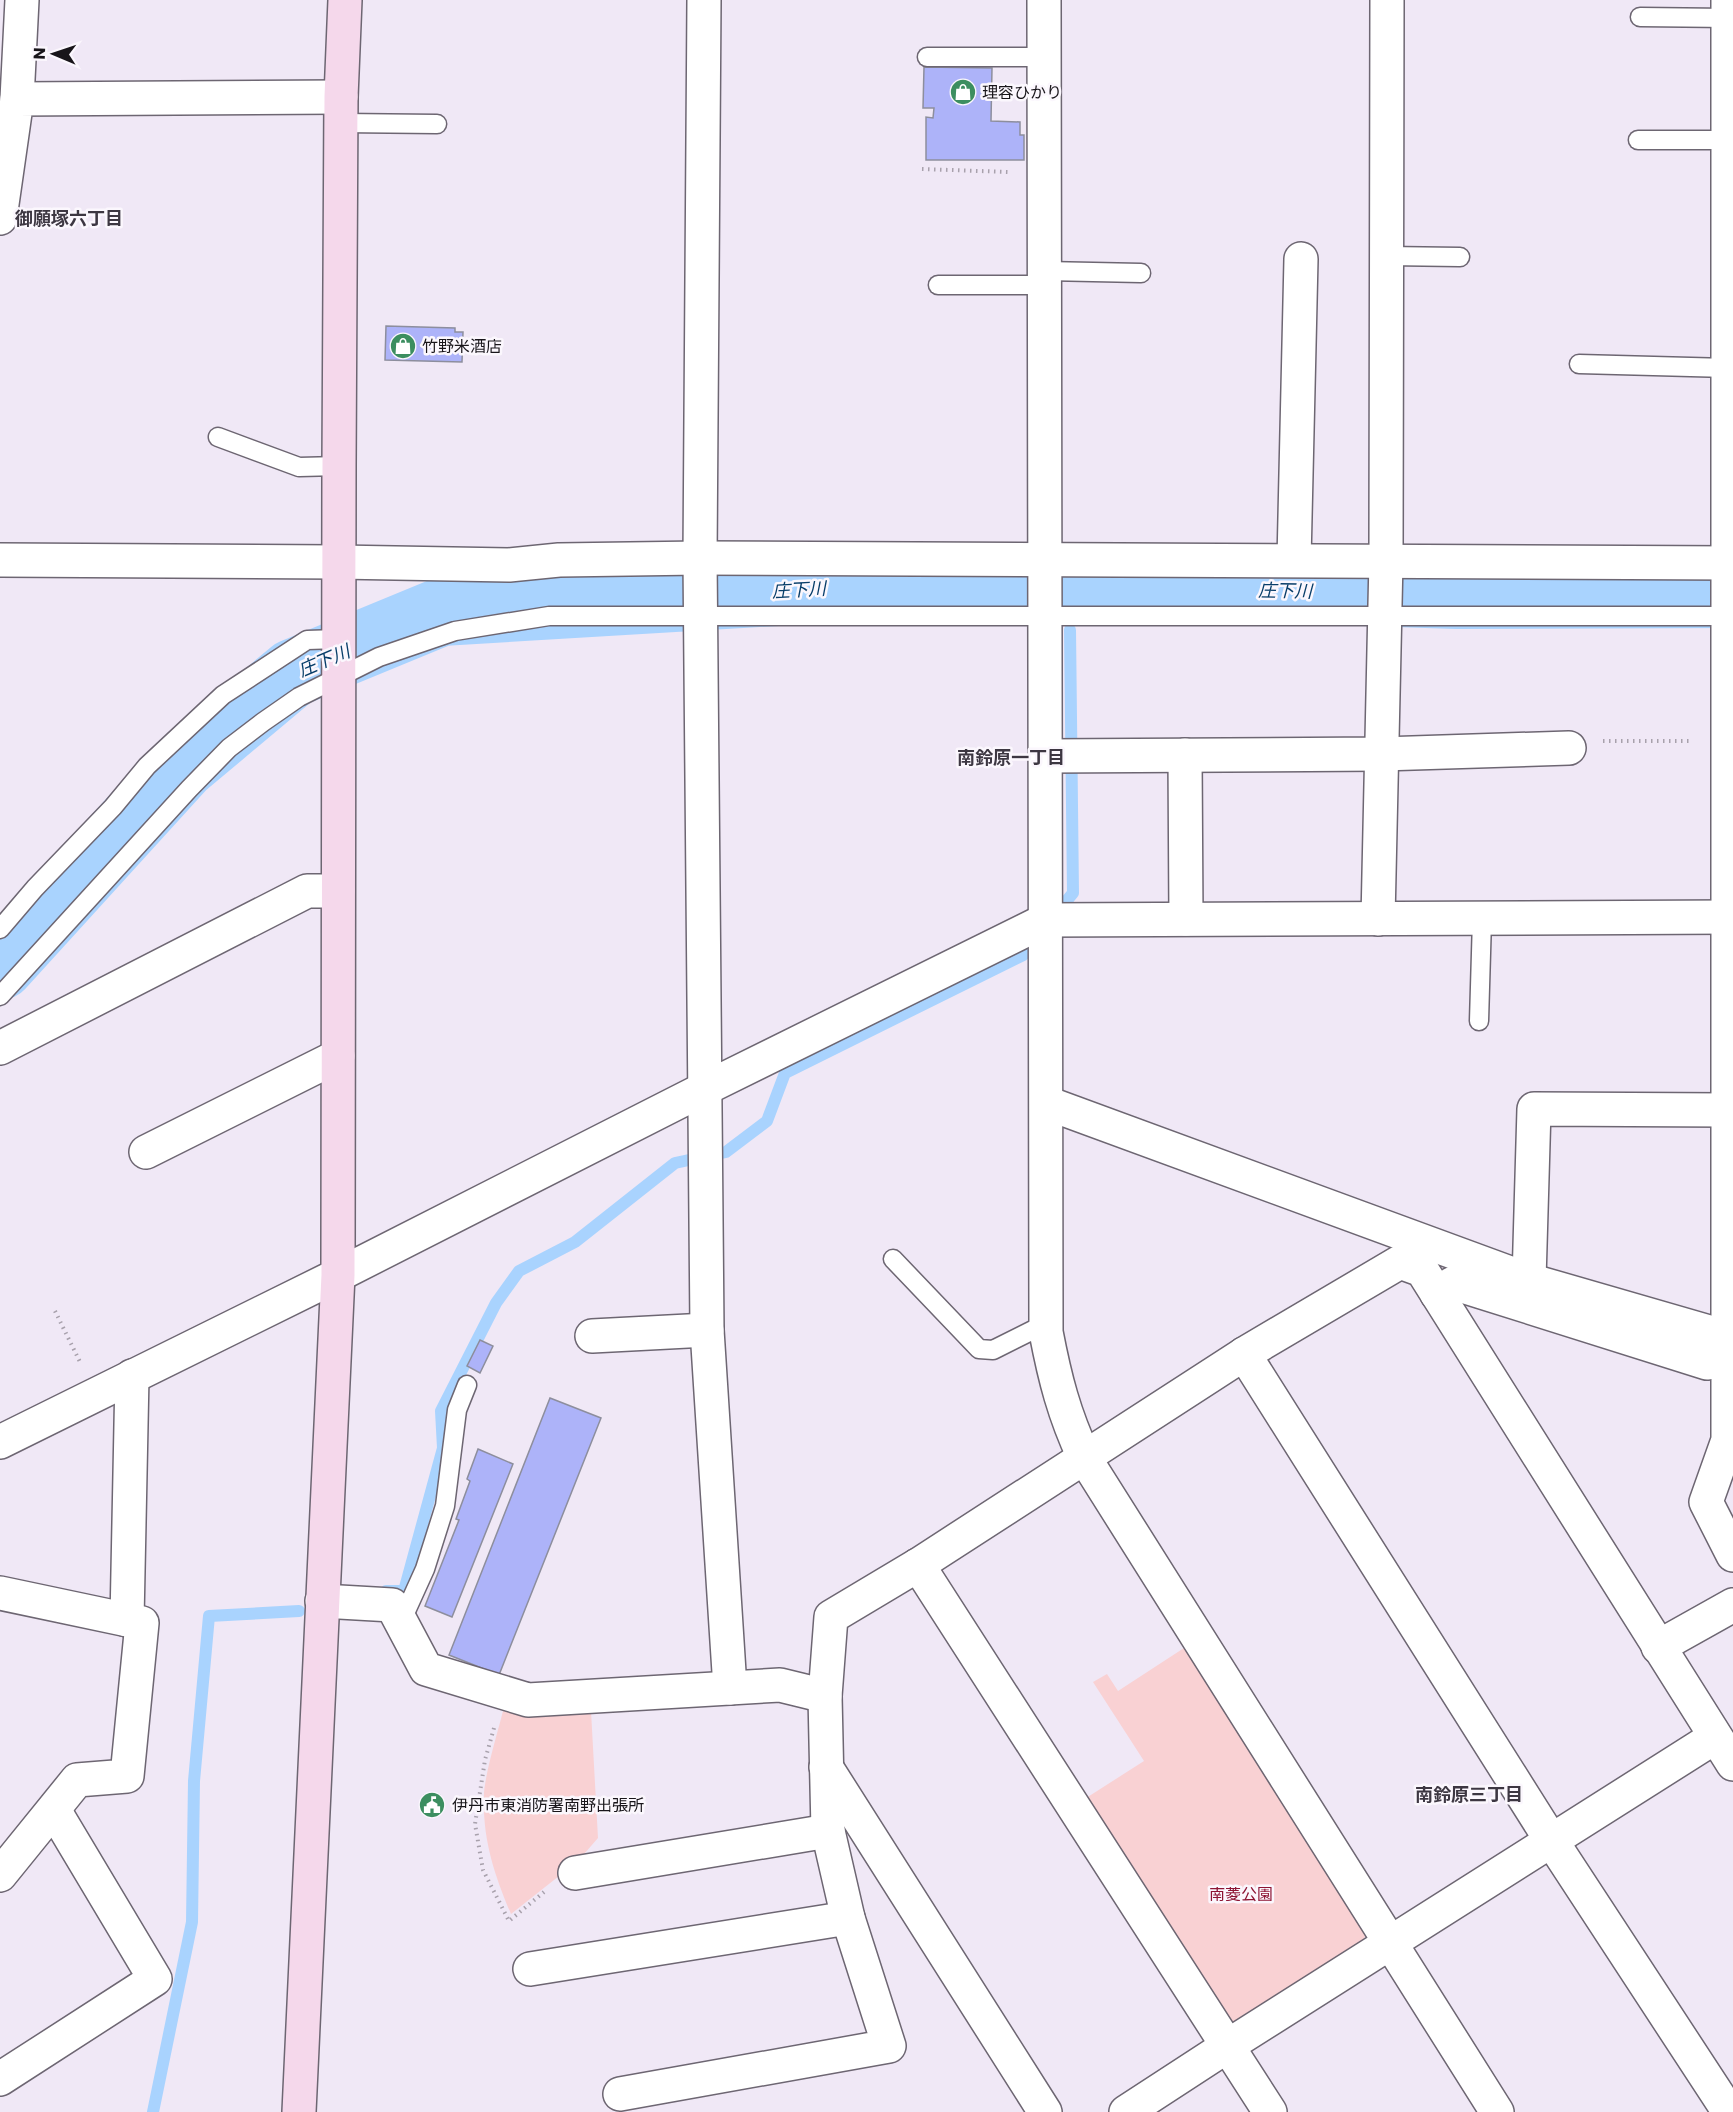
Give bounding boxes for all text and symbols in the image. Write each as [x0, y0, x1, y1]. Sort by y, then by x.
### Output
north arrow [24, 24, 84, 84]
text: N [28, 47, 51, 60]
shop icon: 理容ひかり [948, 77, 978, 107]
place label: 理容ひかり [982, 81, 1062, 104]
district label: 御願塚六丁目 [14, 206, 123, 231]
shop icon: 竹野米酒店 [388, 331, 418, 361]
place label: 竹野米酒店 [422, 335, 502, 358]
water label: 庄下川 [771, 576, 829, 603]
water label: 庄下川 [1258, 578, 1314, 604]
water label: 庄下川 [294, 638, 355, 683]
district label: 南鈴原一丁目 [957, 745, 1065, 770]
district label: 南鈴原三丁目 [1415, 1782, 1523, 1807]
public building icon: 伊丹市東消防署南野出張所 [417, 1790, 447, 1820]
place label: 伊丹市東消防署南野出張所 [452, 1794, 644, 1817]
park label: 南菱公園 [1209, 1883, 1273, 1906]

